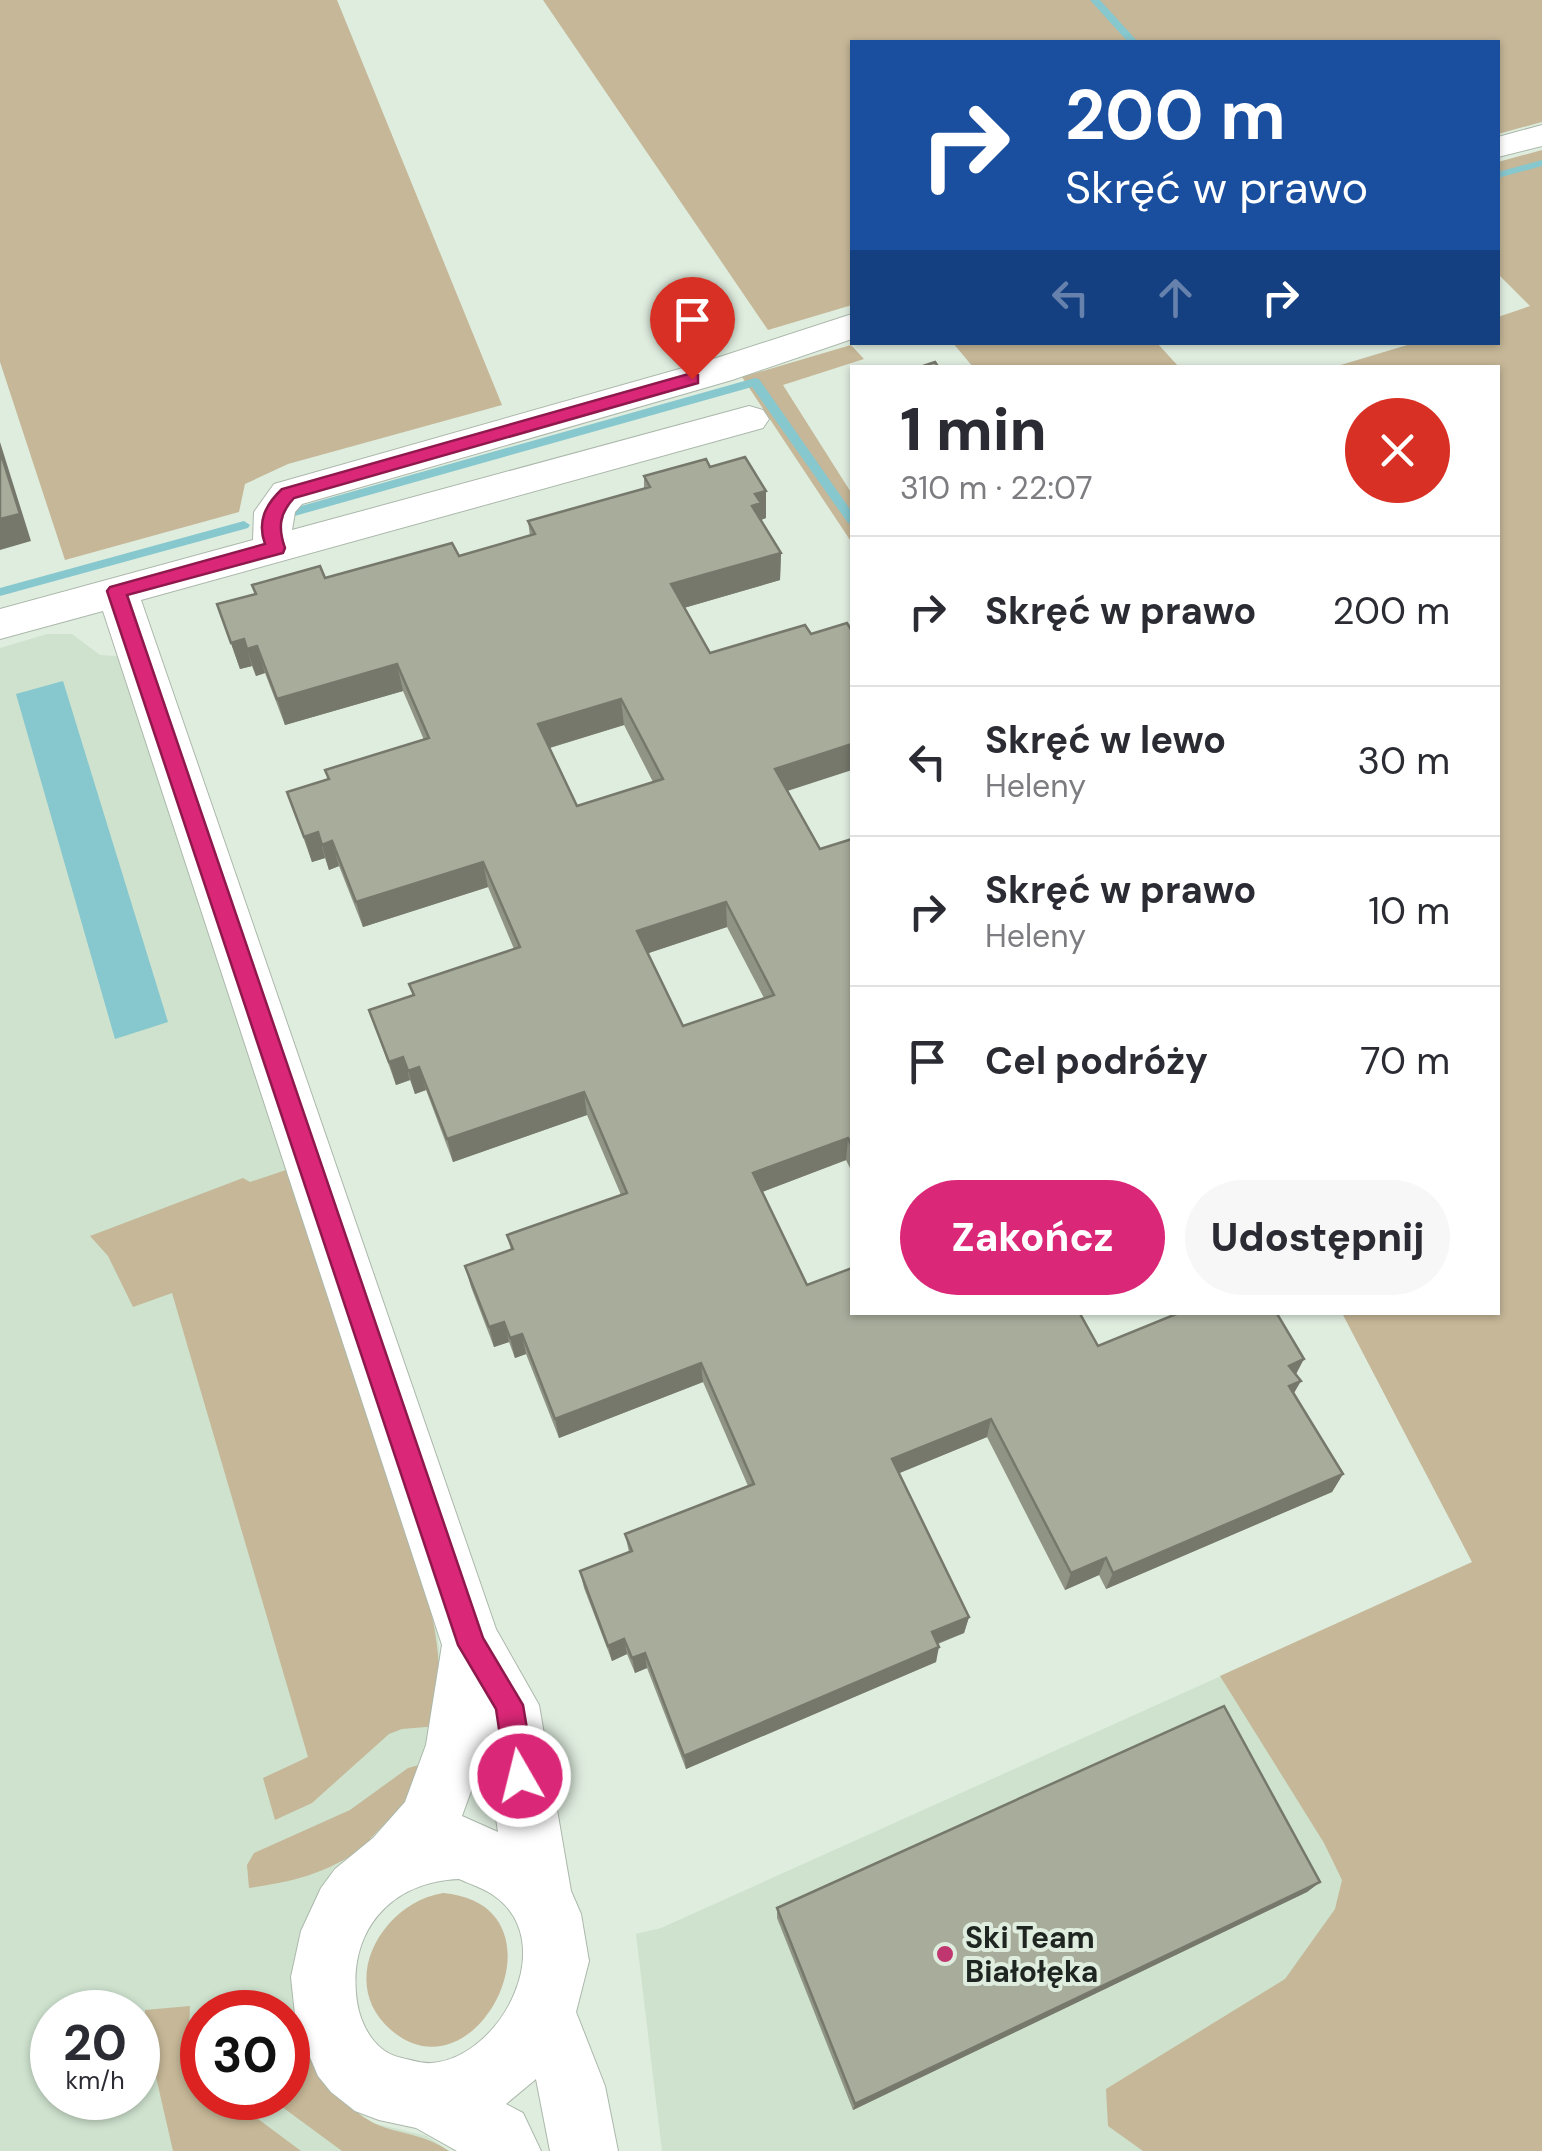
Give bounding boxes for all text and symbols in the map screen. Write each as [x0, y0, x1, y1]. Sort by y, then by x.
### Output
text: 200 m [1065, 70, 1286, 161]
icon: right [900, 80, 1030, 210]
text: Skręć w prawo [1065, 158, 1368, 217]
icon: left [1043, 270, 1098, 325]
icon: ahead [1148, 270, 1203, 325]
icon: right [1253, 270, 1308, 325]
pin [650, 277, 735, 380]
icon: arrive [665, 292, 720, 347]
text: 1 min [900, 390, 1047, 469]
button: close [1345, 398, 1450, 503]
text: 310 m · 22:07 [900, 467, 1092, 509]
icon: right [900, 584, 955, 639]
text: Skręć w prawo [985, 586, 1256, 636]
text: 200 m [1333, 586, 1450, 636]
text: Skręć w lewo [985, 715, 1226, 765]
icon: left [900, 734, 955, 789]
text: 30 m [1358, 736, 1450, 786]
text: Heleny [985, 765, 1086, 807]
text: Skręć w prawo [985, 865, 1256, 915]
icon: right [900, 884, 955, 939]
text: 10 m [1368, 886, 1450, 936]
text: Heleny [985, 915, 1086, 957]
icon: arrive [900, 1034, 955, 1089]
text: Cel podróży [985, 1036, 1208, 1086]
text: 70 m [1360, 1036, 1450, 1086]
button: Zakończ [900, 1180, 1165, 1295]
button: Udostępnij [1185, 1180, 1450, 1295]
position arrow [468, 1724, 572, 1828]
place label: Ski Team Białołęka [965, 1918, 1098, 1991]
marker: Ski Team Białołęka [934, 1943, 956, 1965]
speed limit sign: 30 [180, 1990, 310, 2120]
text: 20 [63, 2010, 127, 2076]
text: km/h [65, 2064, 125, 2097]

